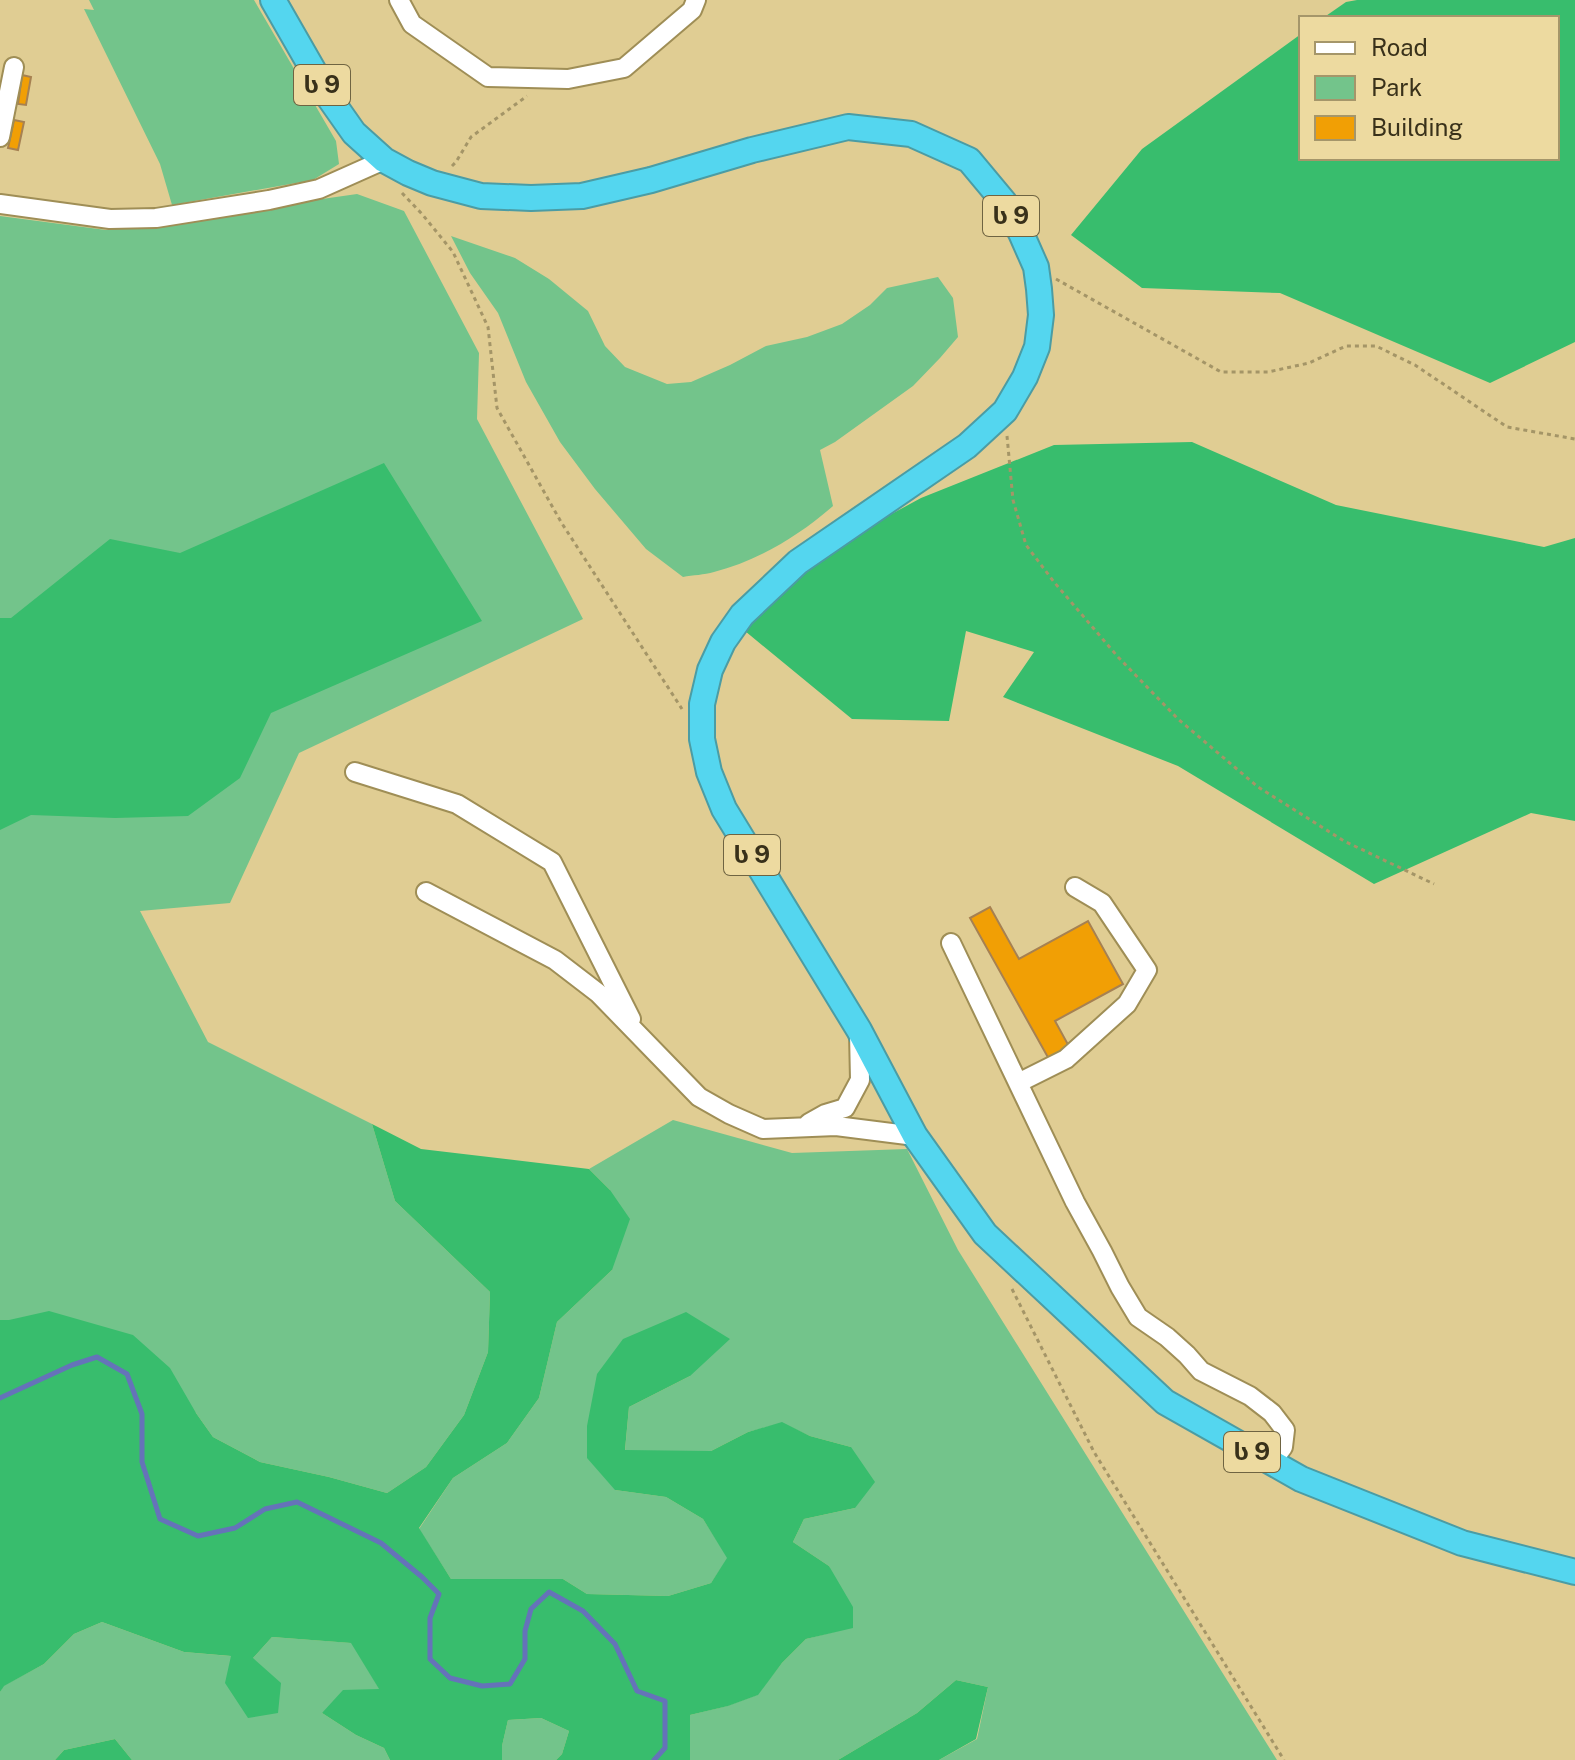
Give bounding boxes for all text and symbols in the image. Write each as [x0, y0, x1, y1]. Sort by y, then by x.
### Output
legend [1299, 16, 1559, 160]
text: Road [1371, 33, 1428, 61]
road number: ს 9 [294, 65, 350, 105]
text: Park [1371, 73, 1422, 101]
text: Building [1371, 113, 1463, 141]
road number: ს 9 [983, 196, 1039, 236]
road number: ს 9 [724, 835, 780, 875]
road number: ს 9 [1224, 1432, 1280, 1472]

